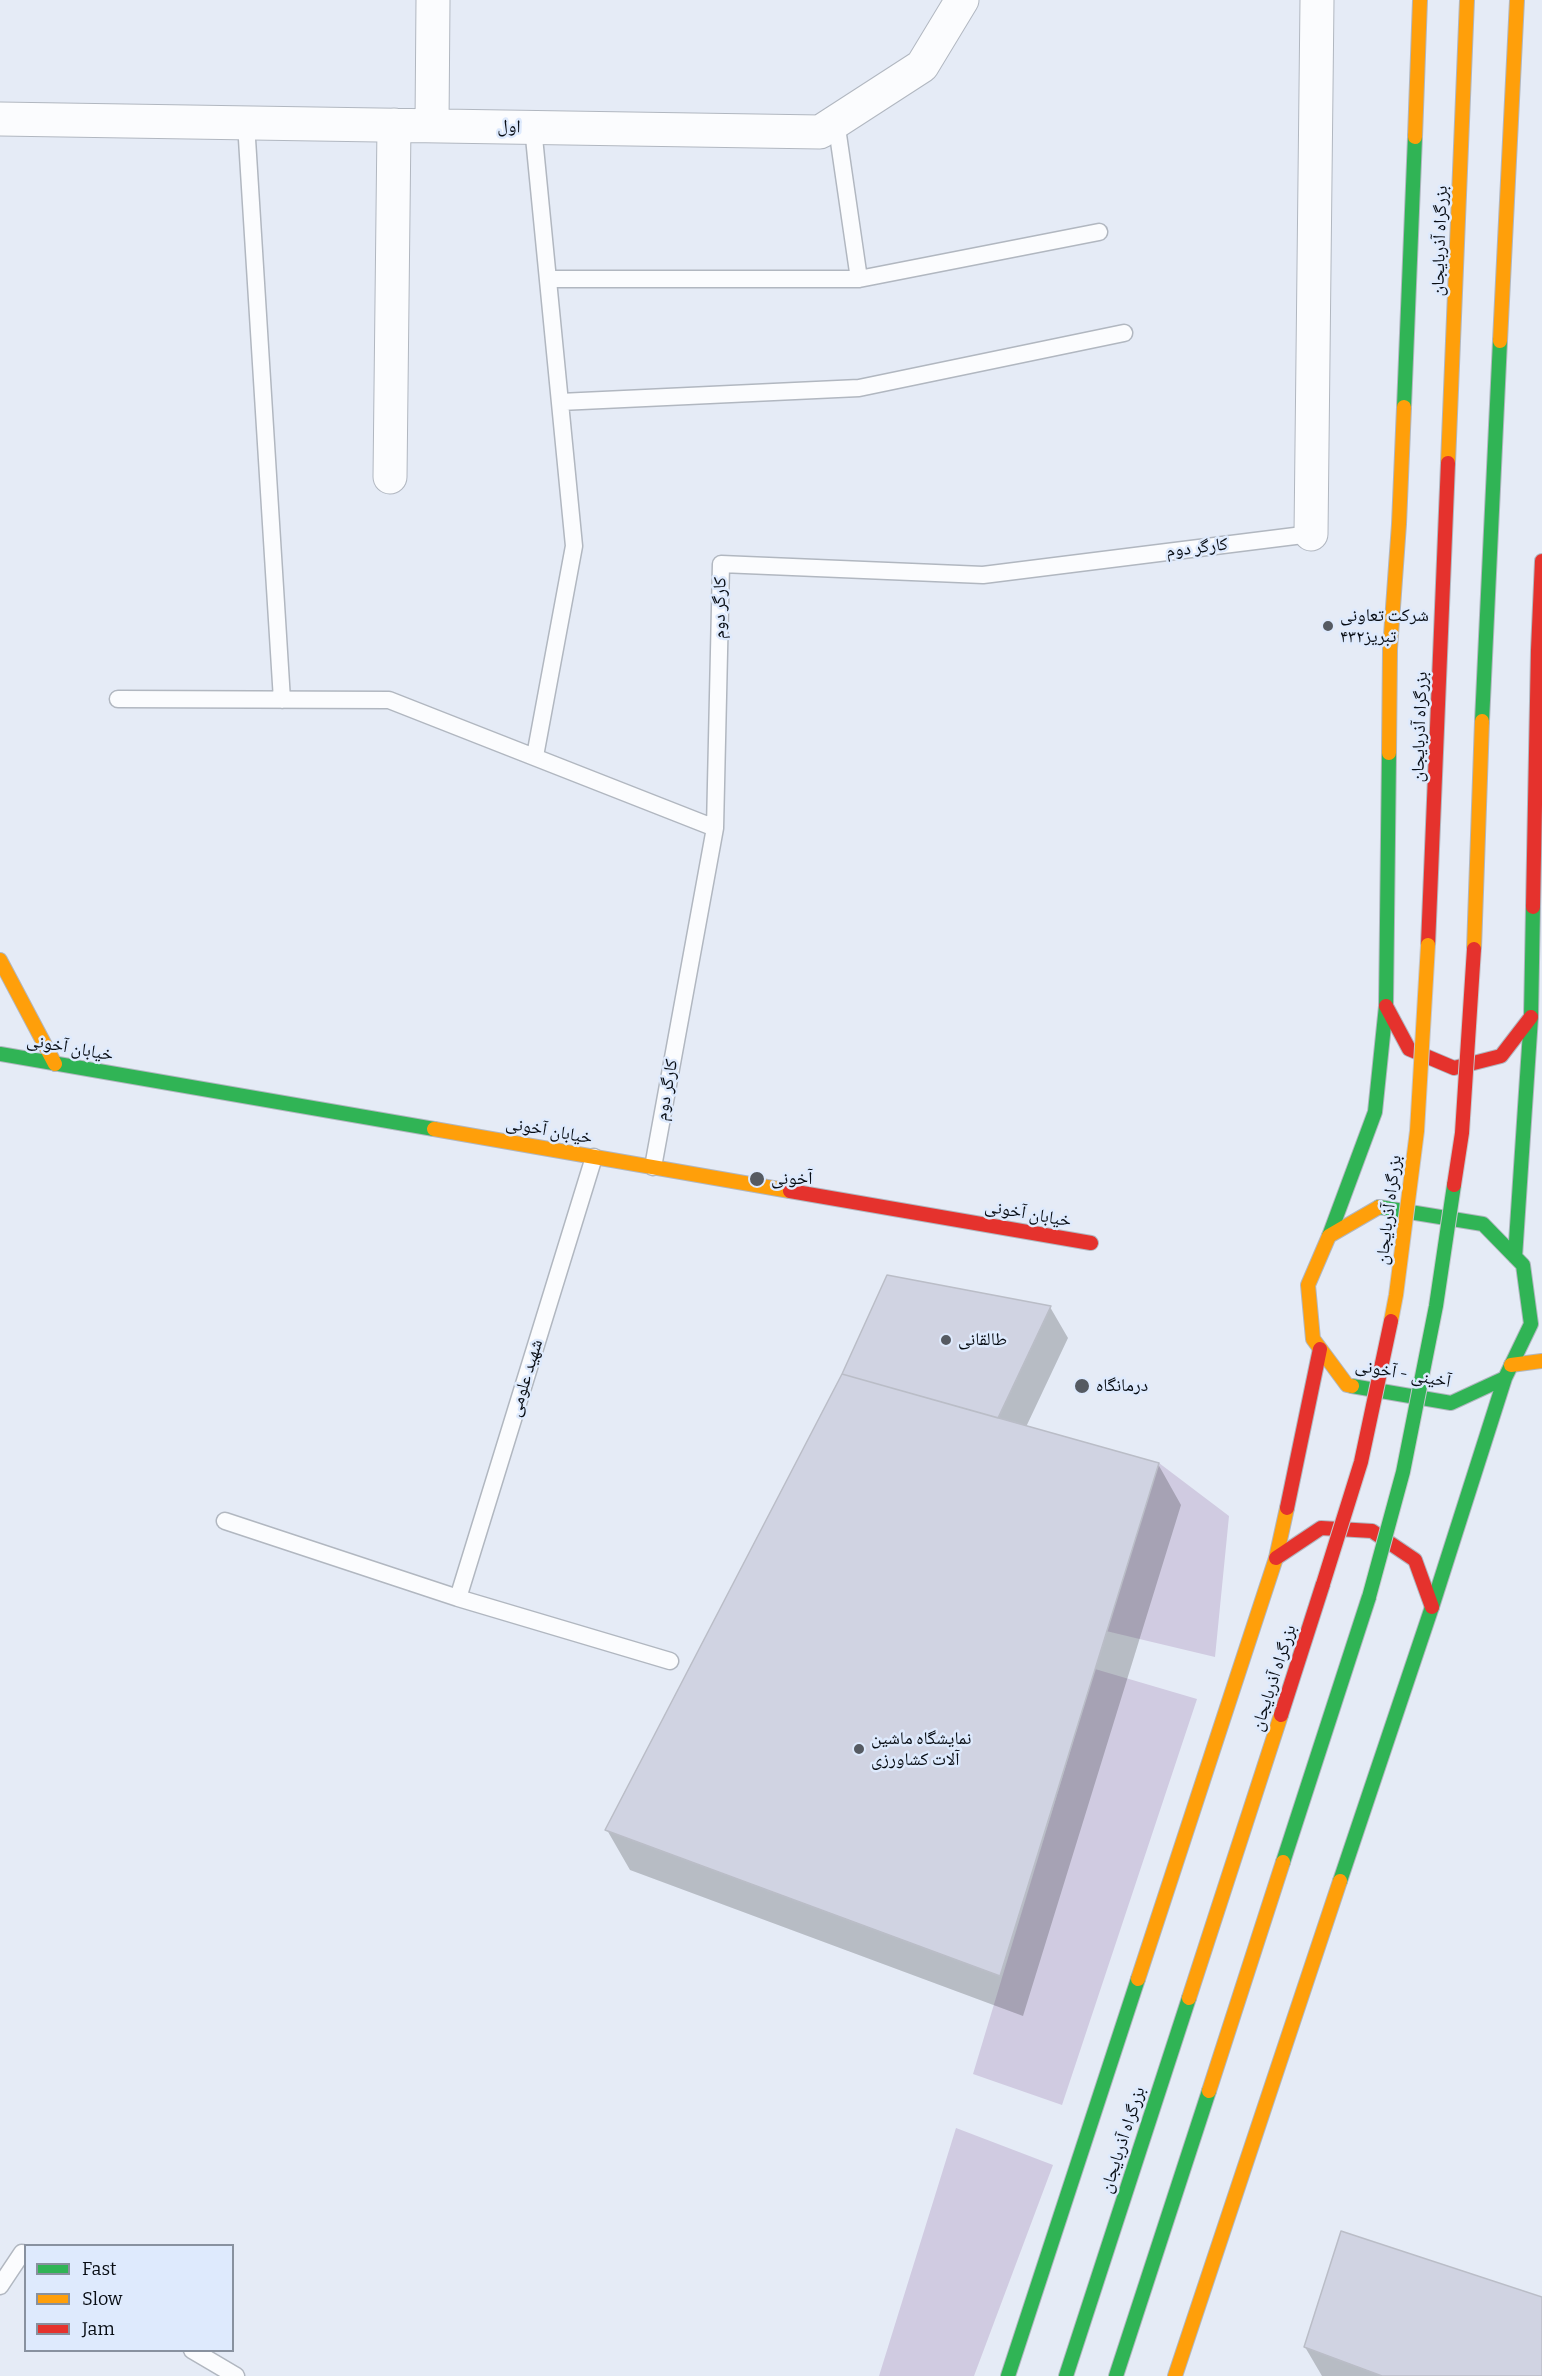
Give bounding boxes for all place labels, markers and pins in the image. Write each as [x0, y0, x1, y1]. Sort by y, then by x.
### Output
place label: شرکت تعاونی ۴۳۲تبریز [1340, 605, 1429, 648]
marker: شرکت تعاونی ۴۳۲تبریز [1321, 619, 1335, 633]
place label: آخونی [771, 1168, 812, 1190]
marker: آخونی [748, 1170, 766, 1188]
place label: طالقانی [958, 1329, 1007, 1351]
marker: طالقانی [939, 1333, 953, 1347]
place label: درمانگاه [1096, 1375, 1148, 1397]
marker: درمانگاه [1073, 1377, 1091, 1395]
place label: نمایشگاه ماشین آلات کشاورزی [871, 1728, 971, 1770]
marker: نمایشگاه ماشین آلات کشاورزی [852, 1742, 866, 1756]

